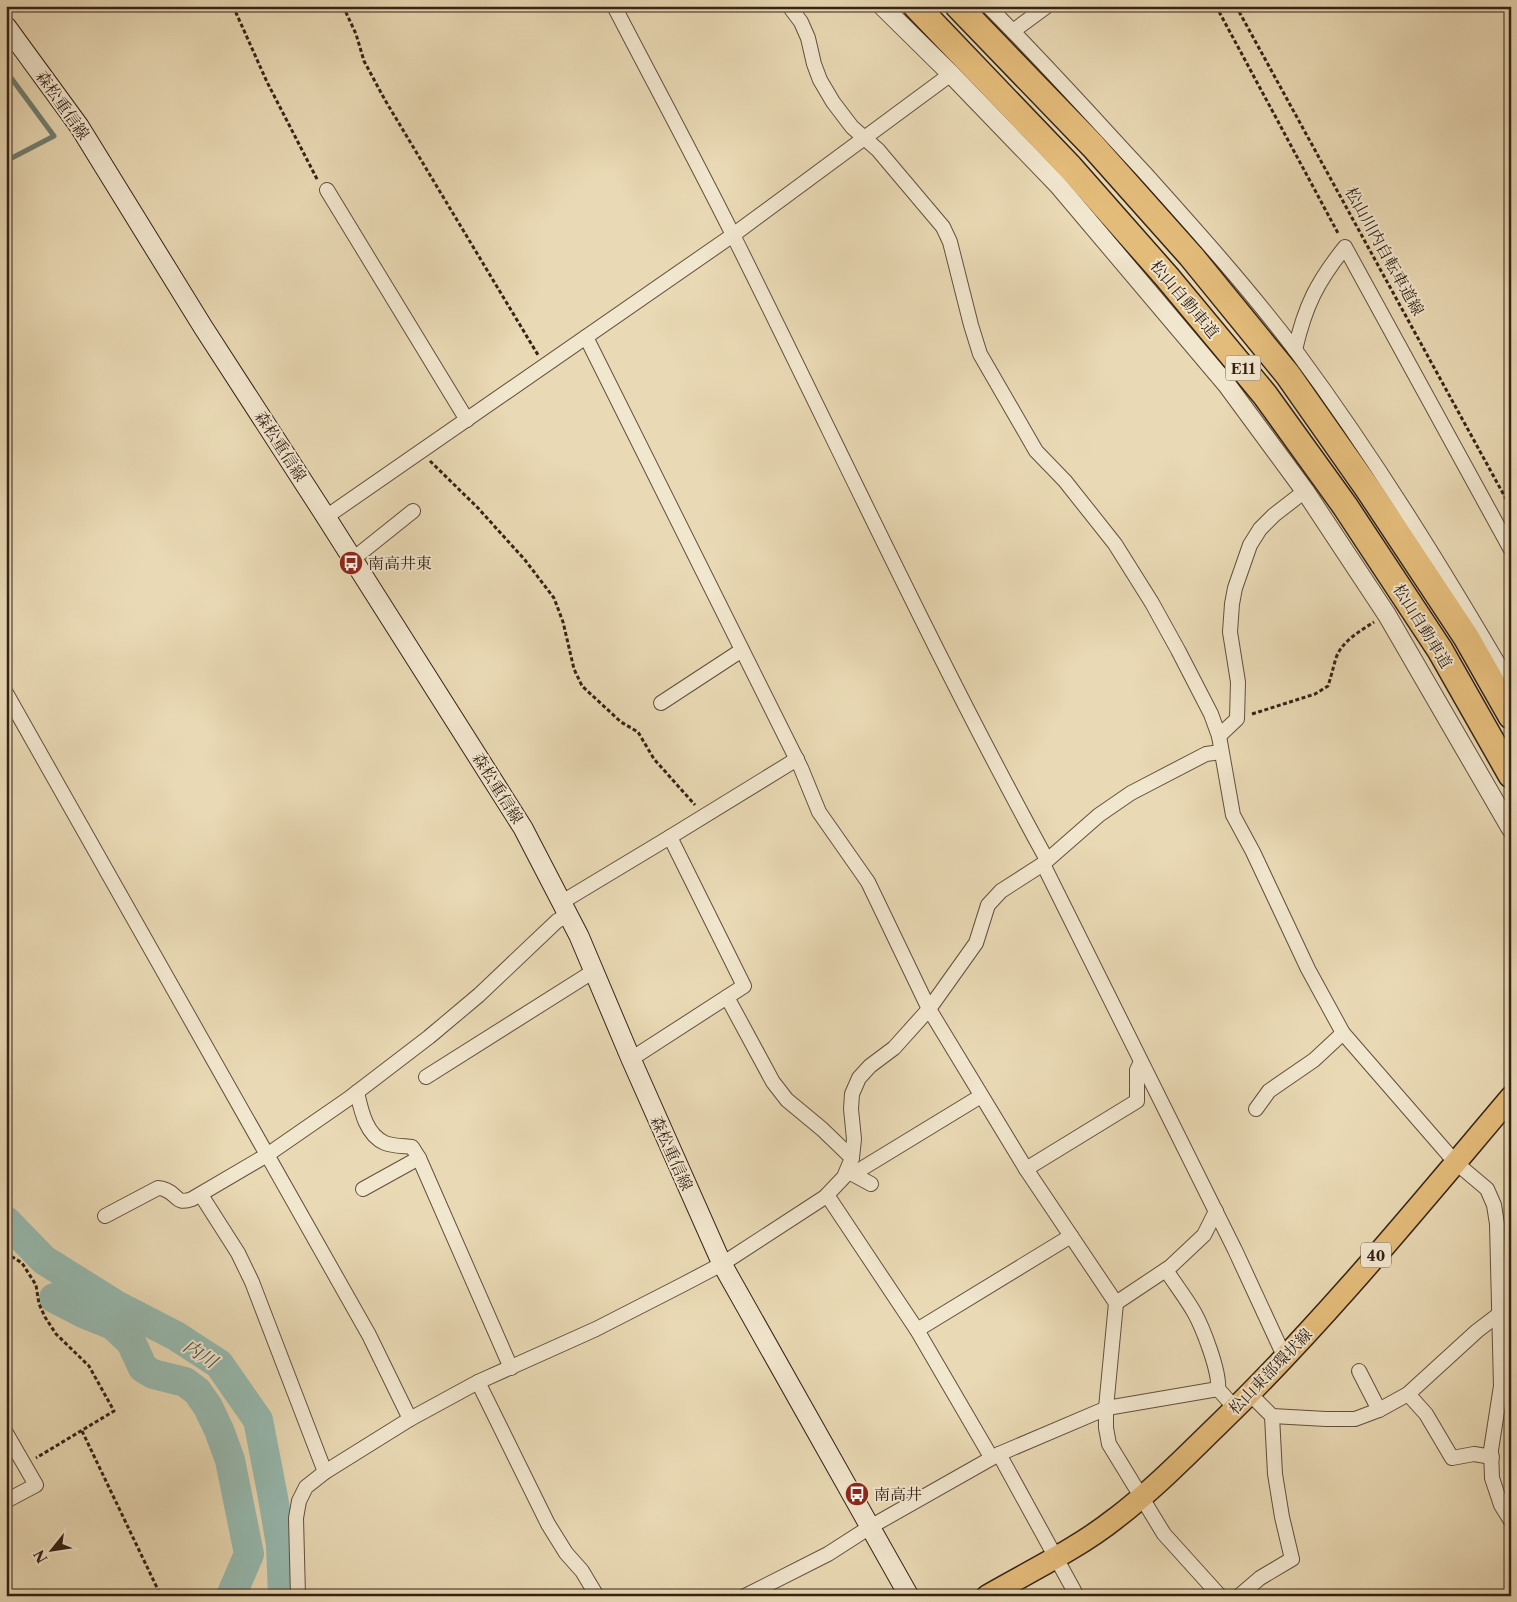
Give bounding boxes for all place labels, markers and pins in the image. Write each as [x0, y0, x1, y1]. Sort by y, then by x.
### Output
bus stop icon: 南高井東 [338, 550, 364, 576]
place label: 南高井東 [368, 553, 432, 573]
bus stop icon: 南高井 [844, 1481, 870, 1507]
place label: 南高井 [874, 1484, 922, 1504]

